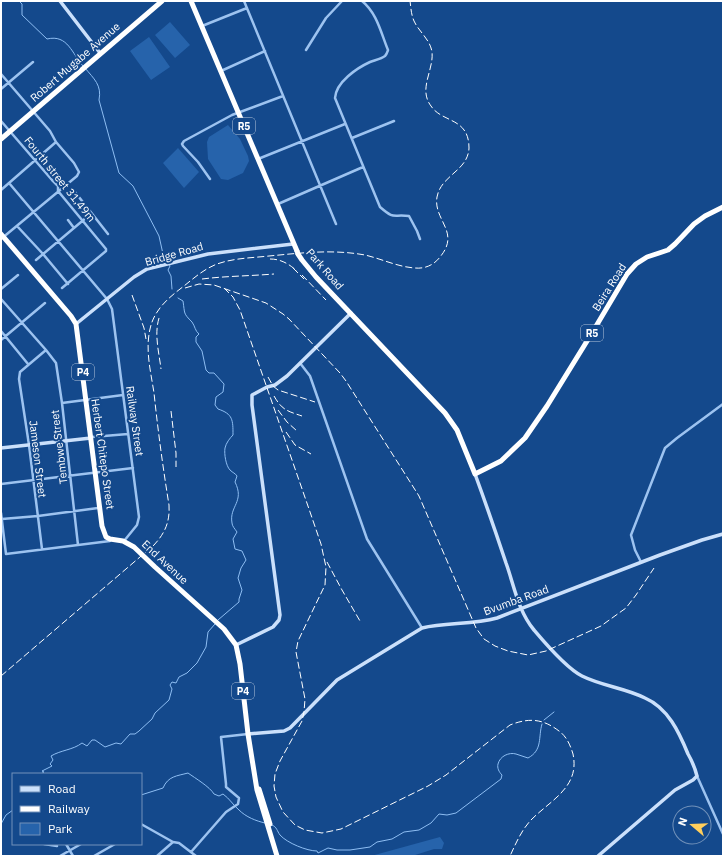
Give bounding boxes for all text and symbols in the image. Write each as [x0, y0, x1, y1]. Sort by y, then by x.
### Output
street label: Robert Mugabe Avenue [27, 19, 123, 105]
road number: R5 [233, 118, 255, 134]
street label: Fourth street 31,49m [21, 134, 99, 224]
street label: Bridge Road [143, 239, 205, 269]
street label: Park Road [303, 245, 347, 293]
street label: Beira Road [589, 261, 629, 313]
road number: R5 [581, 325, 603, 341]
road number: P4 [72, 364, 94, 380]
street label: Railway Street [123, 385, 147, 457]
street label: Herbert Chitepo Street [88, 398, 118, 510]
street label: Tembwe Street [47, 409, 71, 485]
street label: Jameson Street [26, 420, 50, 499]
street label: End Avenue [139, 537, 191, 587]
street label: Bvumba Road [481, 582, 551, 618]
road number: P4 [232, 683, 254, 699]
legend [12, 773, 142, 845]
text: Road [48, 781, 76, 796]
text: Railway [48, 801, 90, 816]
north arrow [672, 805, 712, 845]
text: N [675, 816, 690, 828]
text: Park [48, 821, 73, 836]

